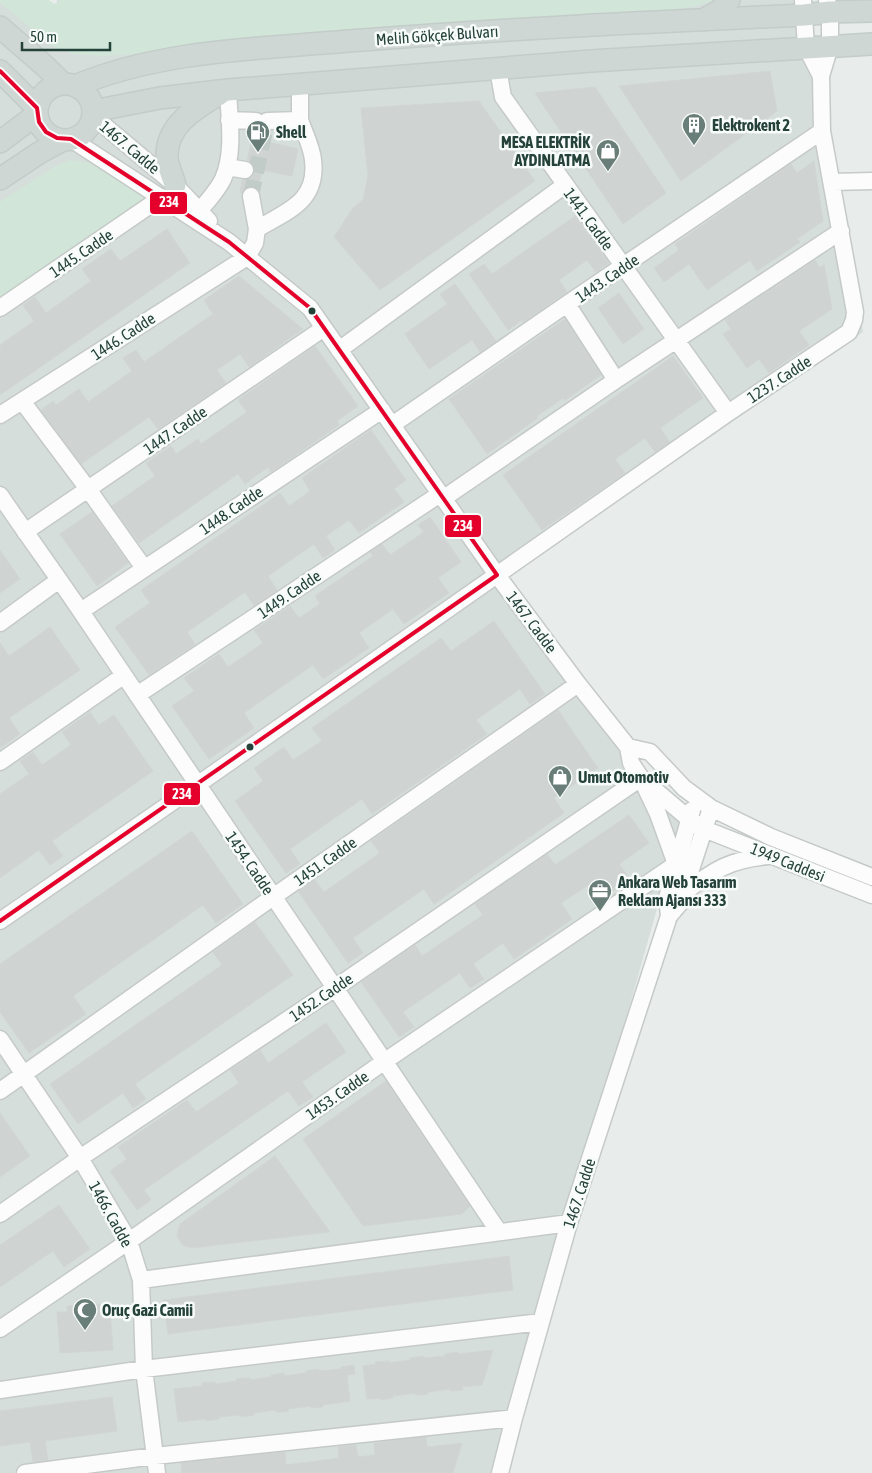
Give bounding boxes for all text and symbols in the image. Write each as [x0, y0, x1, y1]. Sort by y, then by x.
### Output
scale bar [22, 20, 110, 52]
street label: Melih Gökçek Bulvarı [375, 22, 499, 49]
text: 50 m [30, 28, 57, 45]
building icon: Elektrokent 2 [681, 112, 707, 146]
place label: Elektrokent 2 [712, 116, 790, 134]
street label: 1467. Cadde [97, 117, 163, 177]
fuel station icon: Shell [245, 119, 271, 153]
place label: Shell [276, 123, 307, 141]
place label: MESA ELEKTRİK AYDINLATMA [501, 133, 590, 169]
shop icon: MESA ELEKTRİK AYDINLATMA [595, 138, 621, 172]
street label: 1441. Cadde [560, 185, 618, 253]
line badge: 234 [149, 191, 188, 215]
text: 234 [159, 194, 179, 210]
street label: 1445. Cadde [46, 225, 116, 281]
street label: 1443. Cadde [572, 250, 642, 306]
unlabelled marker [307, 306, 317, 316]
street label: 1446. Cadde [88, 309, 158, 363]
street label: 1237. Cadde [744, 352, 814, 406]
street label: 1447. Cadde [140, 402, 210, 458]
street label: 1448. Cadde [196, 482, 266, 538]
line badge: 234 [444, 514, 482, 538]
text: 234 [453, 518, 473, 534]
street label: 1449. Cadde [254, 566, 324, 622]
street label: 1467. Cadde [503, 588, 561, 656]
unlabelled marker [245, 742, 255, 752]
shop icon: Umut Otomotiv [547, 764, 573, 798]
place label: Umut Otomotiv [578, 768, 669, 786]
line badge: 234 [163, 782, 201, 806]
text: 234 [172, 786, 192, 802]
street label: 1454. Cadde [222, 828, 278, 898]
street label: 1451. Cadde [290, 833, 360, 889]
street label: 1949 Caddesi [748, 839, 828, 885]
place label: Ankara Web Tasarım Reklam Ajansı 333 [617, 873, 737, 909]
office icon: Ankara Web Tasarım Reklam Ajansı 333 [587, 878, 613, 912]
street label: 1452. Cadde [286, 969, 356, 1025]
street label: 1453. Cadde [302, 1067, 372, 1123]
street label: 1467. Cadde [559, 1156, 599, 1230]
street label: 1466. Cadde [86, 1178, 136, 1250]
mosque icon: Oruç Gazi Camii [72, 1297, 98, 1331]
place label: Oruç Gazi Camii [102, 1301, 193, 1319]

